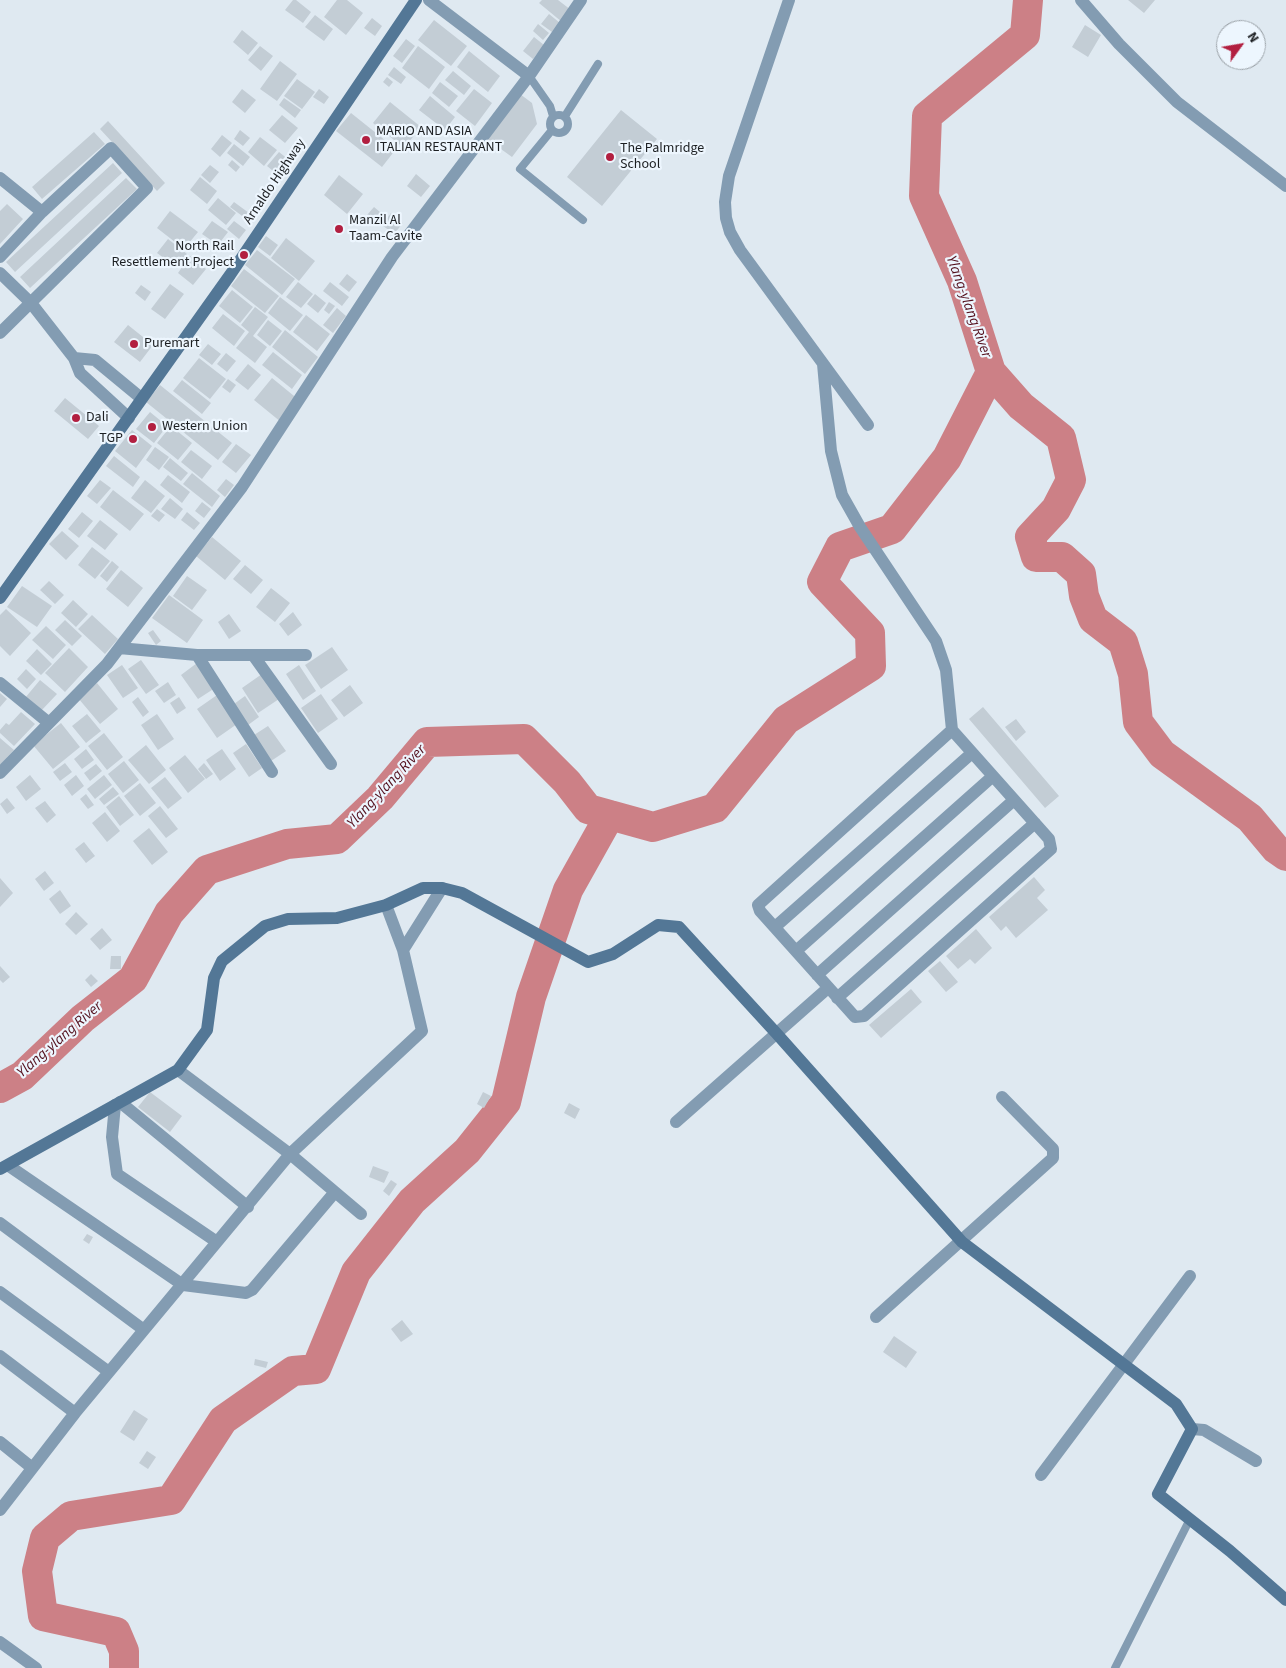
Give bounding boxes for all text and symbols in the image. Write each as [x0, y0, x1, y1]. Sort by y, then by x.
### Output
north arrow [1216, 20, 1266, 70]
text: N [1242, 28, 1264, 47]
place label: MARIO AND ASIA ITALIAN RESTAURANT [376, 124, 502, 156]
marker: MARIO AND ASIA ITALIAN RESTAURANT [360, 134, 372, 146]
street label: Arnaldo Highway [240, 136, 310, 228]
place label: The Palmridge School [620, 141, 704, 174]
marker: The Palmridge School [604, 151, 616, 163]
place label: Manzil Al Taam-Cavite [349, 213, 422, 246]
marker: Manzil Al Taam-Cavite [333, 223, 345, 235]
place label: North Rail Resettlement Project [112, 239, 234, 272]
marker: North Rail Resettlement Project [238, 249, 250, 261]
water label: Ylang-ylang River [941, 254, 995, 360]
place label: Puremart [144, 336, 199, 352]
marker: Puremart [128, 338, 140, 350]
place label: Dali [86, 410, 109, 426]
marker: Dali [70, 412, 82, 424]
place label: Western Union [162, 419, 248, 435]
marker: Western Union [146, 421, 158, 433]
place label: TGP [99, 431, 123, 447]
marker: TGP [127, 433, 139, 445]
water label: Ylang-ylang River [344, 742, 430, 832]
water label: Ylang-ylang River [14, 998, 106, 1082]

